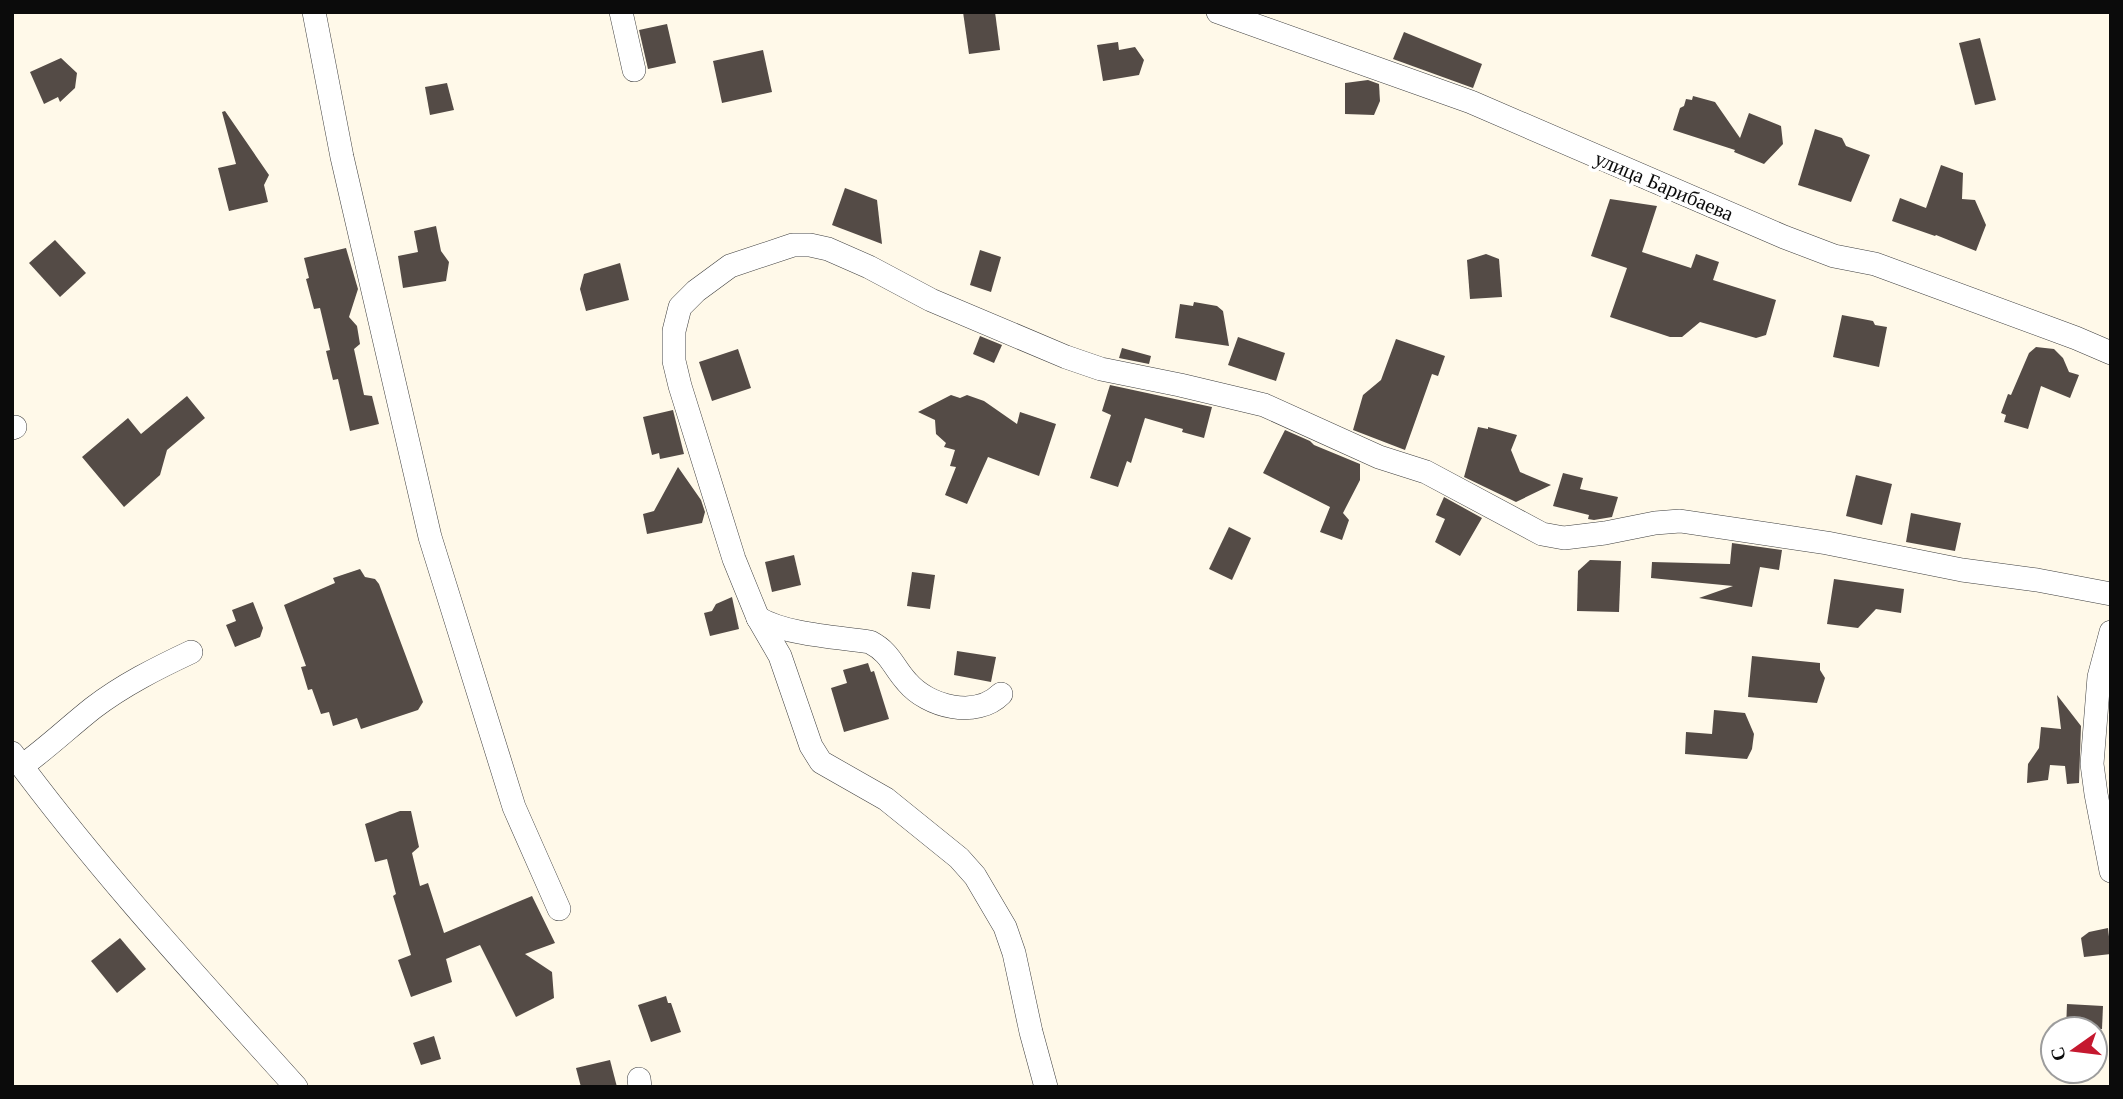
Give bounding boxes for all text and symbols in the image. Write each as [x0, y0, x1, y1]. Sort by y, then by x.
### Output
street label: улица Барибаева [1591, 146, 1738, 226]
north arrow [2039, 1015, 2109, 1085]
text: С [2046, 1045, 2070, 1063]

